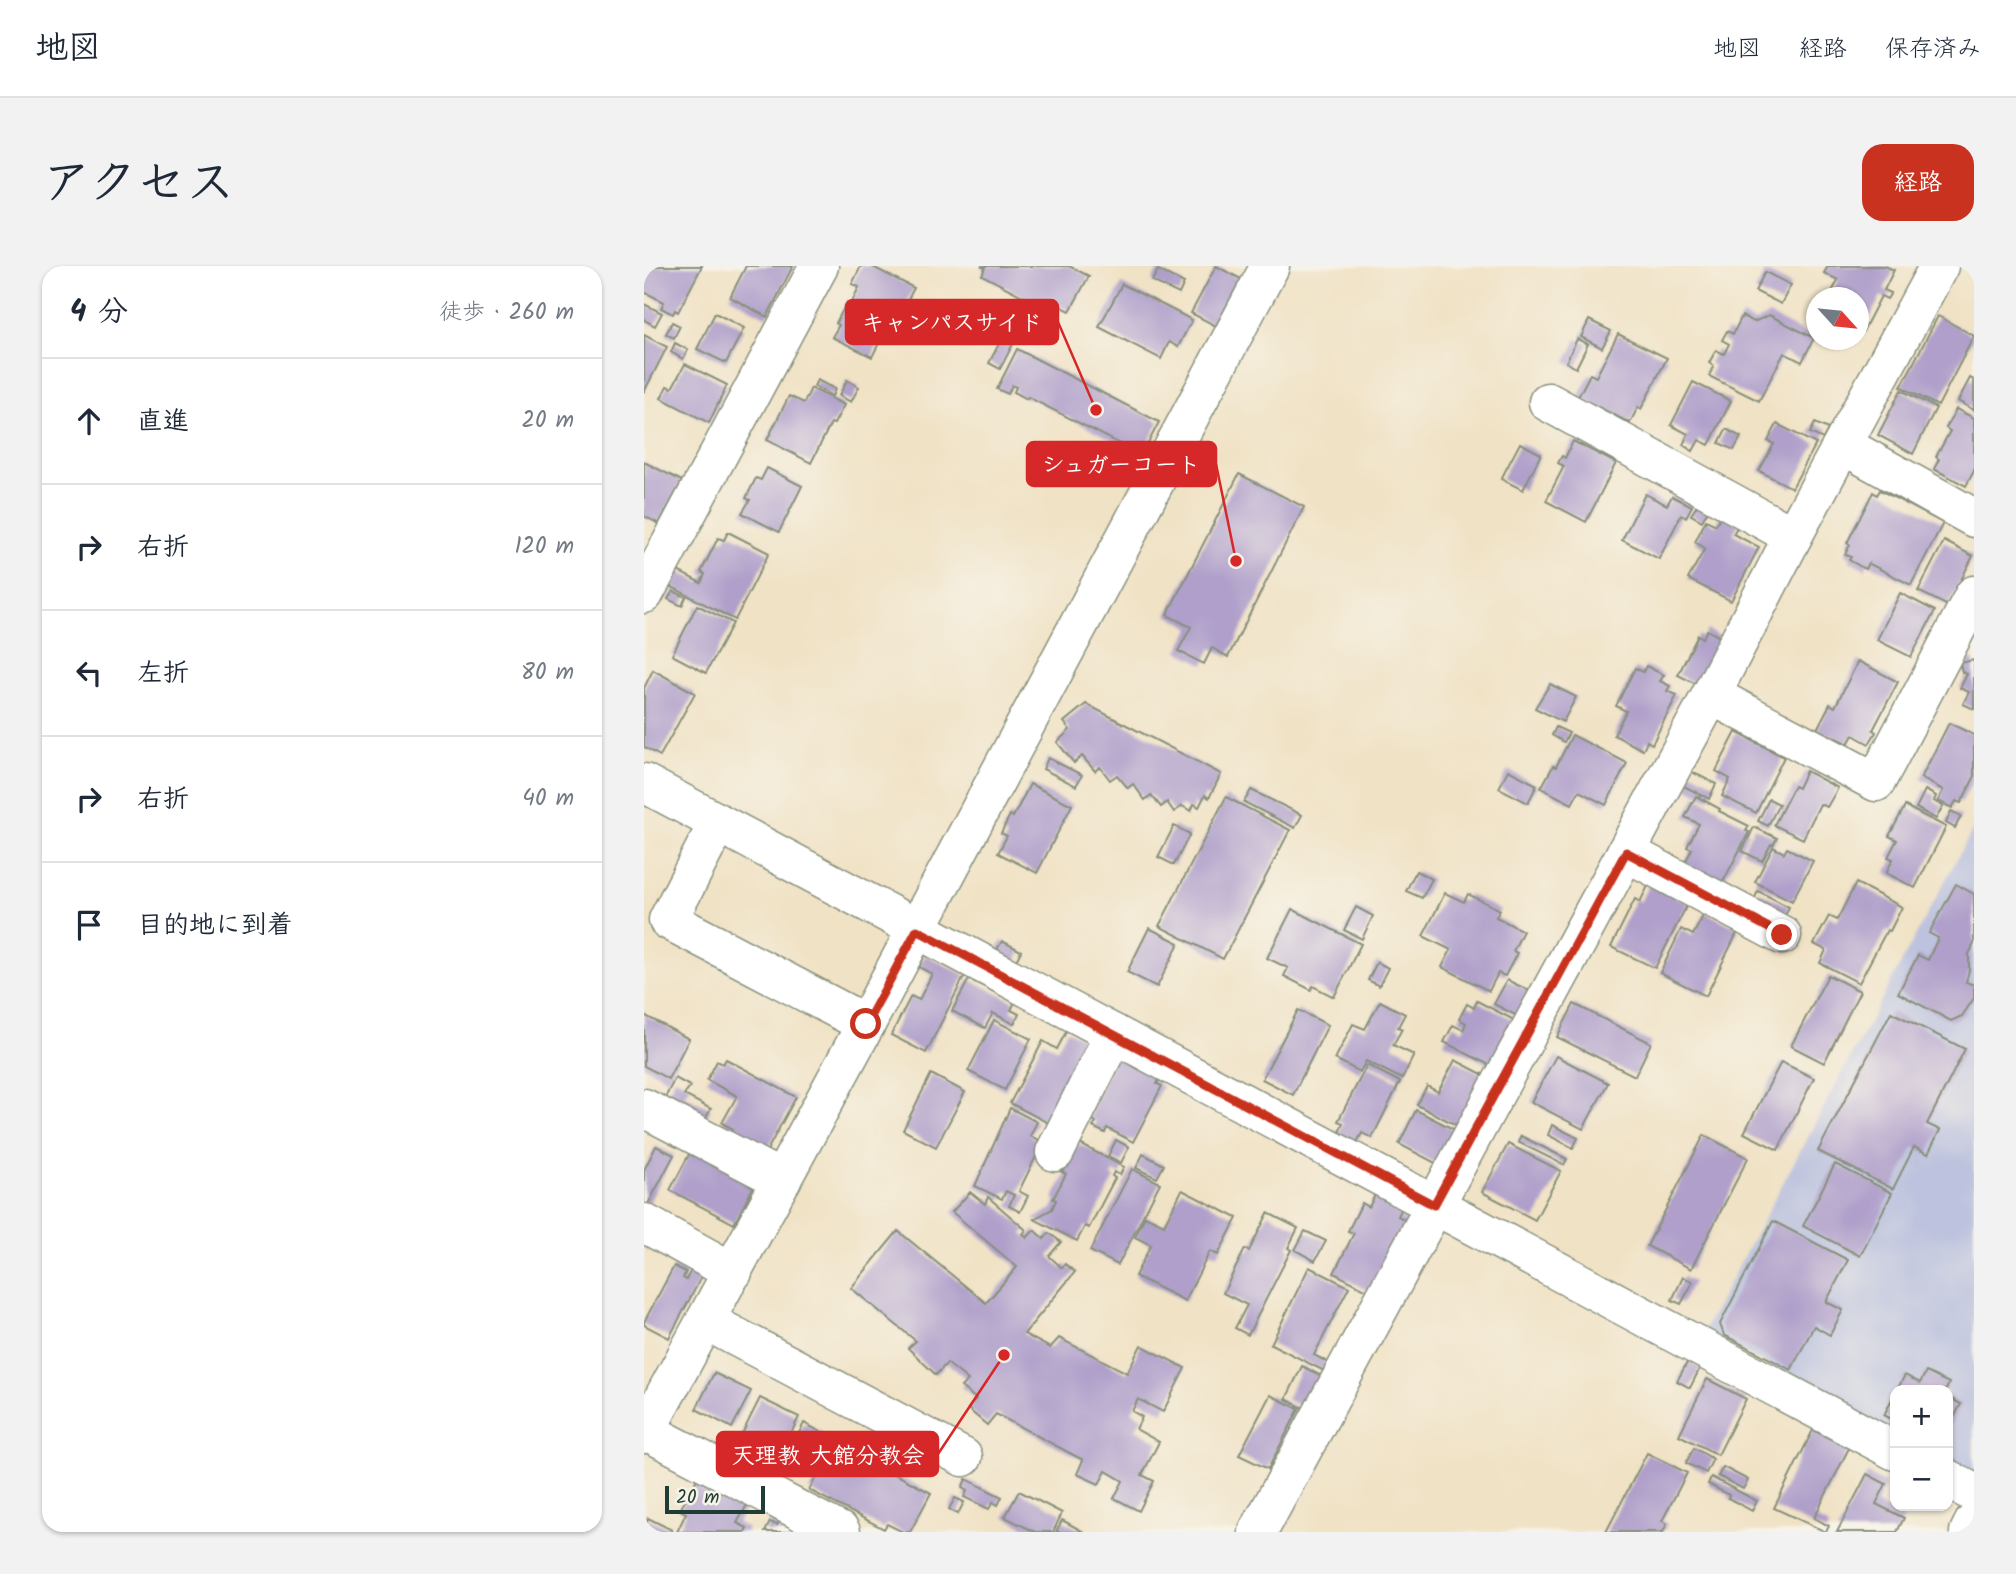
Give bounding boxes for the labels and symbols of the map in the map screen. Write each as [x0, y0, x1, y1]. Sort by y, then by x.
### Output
north arrow [1806, 287, 1869, 350]
callout: キャンパスサイド [846, 300, 1058, 344]
text: キャンパスサイド [861, 306, 1043, 342]
callout: シュガーコート [1027, 442, 1216, 486]
text: シュガーコート [1041, 448, 1201, 484]
route end [1766, 919, 1797, 950]
route start [850, 1008, 881, 1039]
callout: 天理教 大館分教会 [717, 1432, 938, 1476]
text: 天理教 大館分教会 [732, 1439, 924, 1475]
scale bar [665, 1483, 765, 1515]

